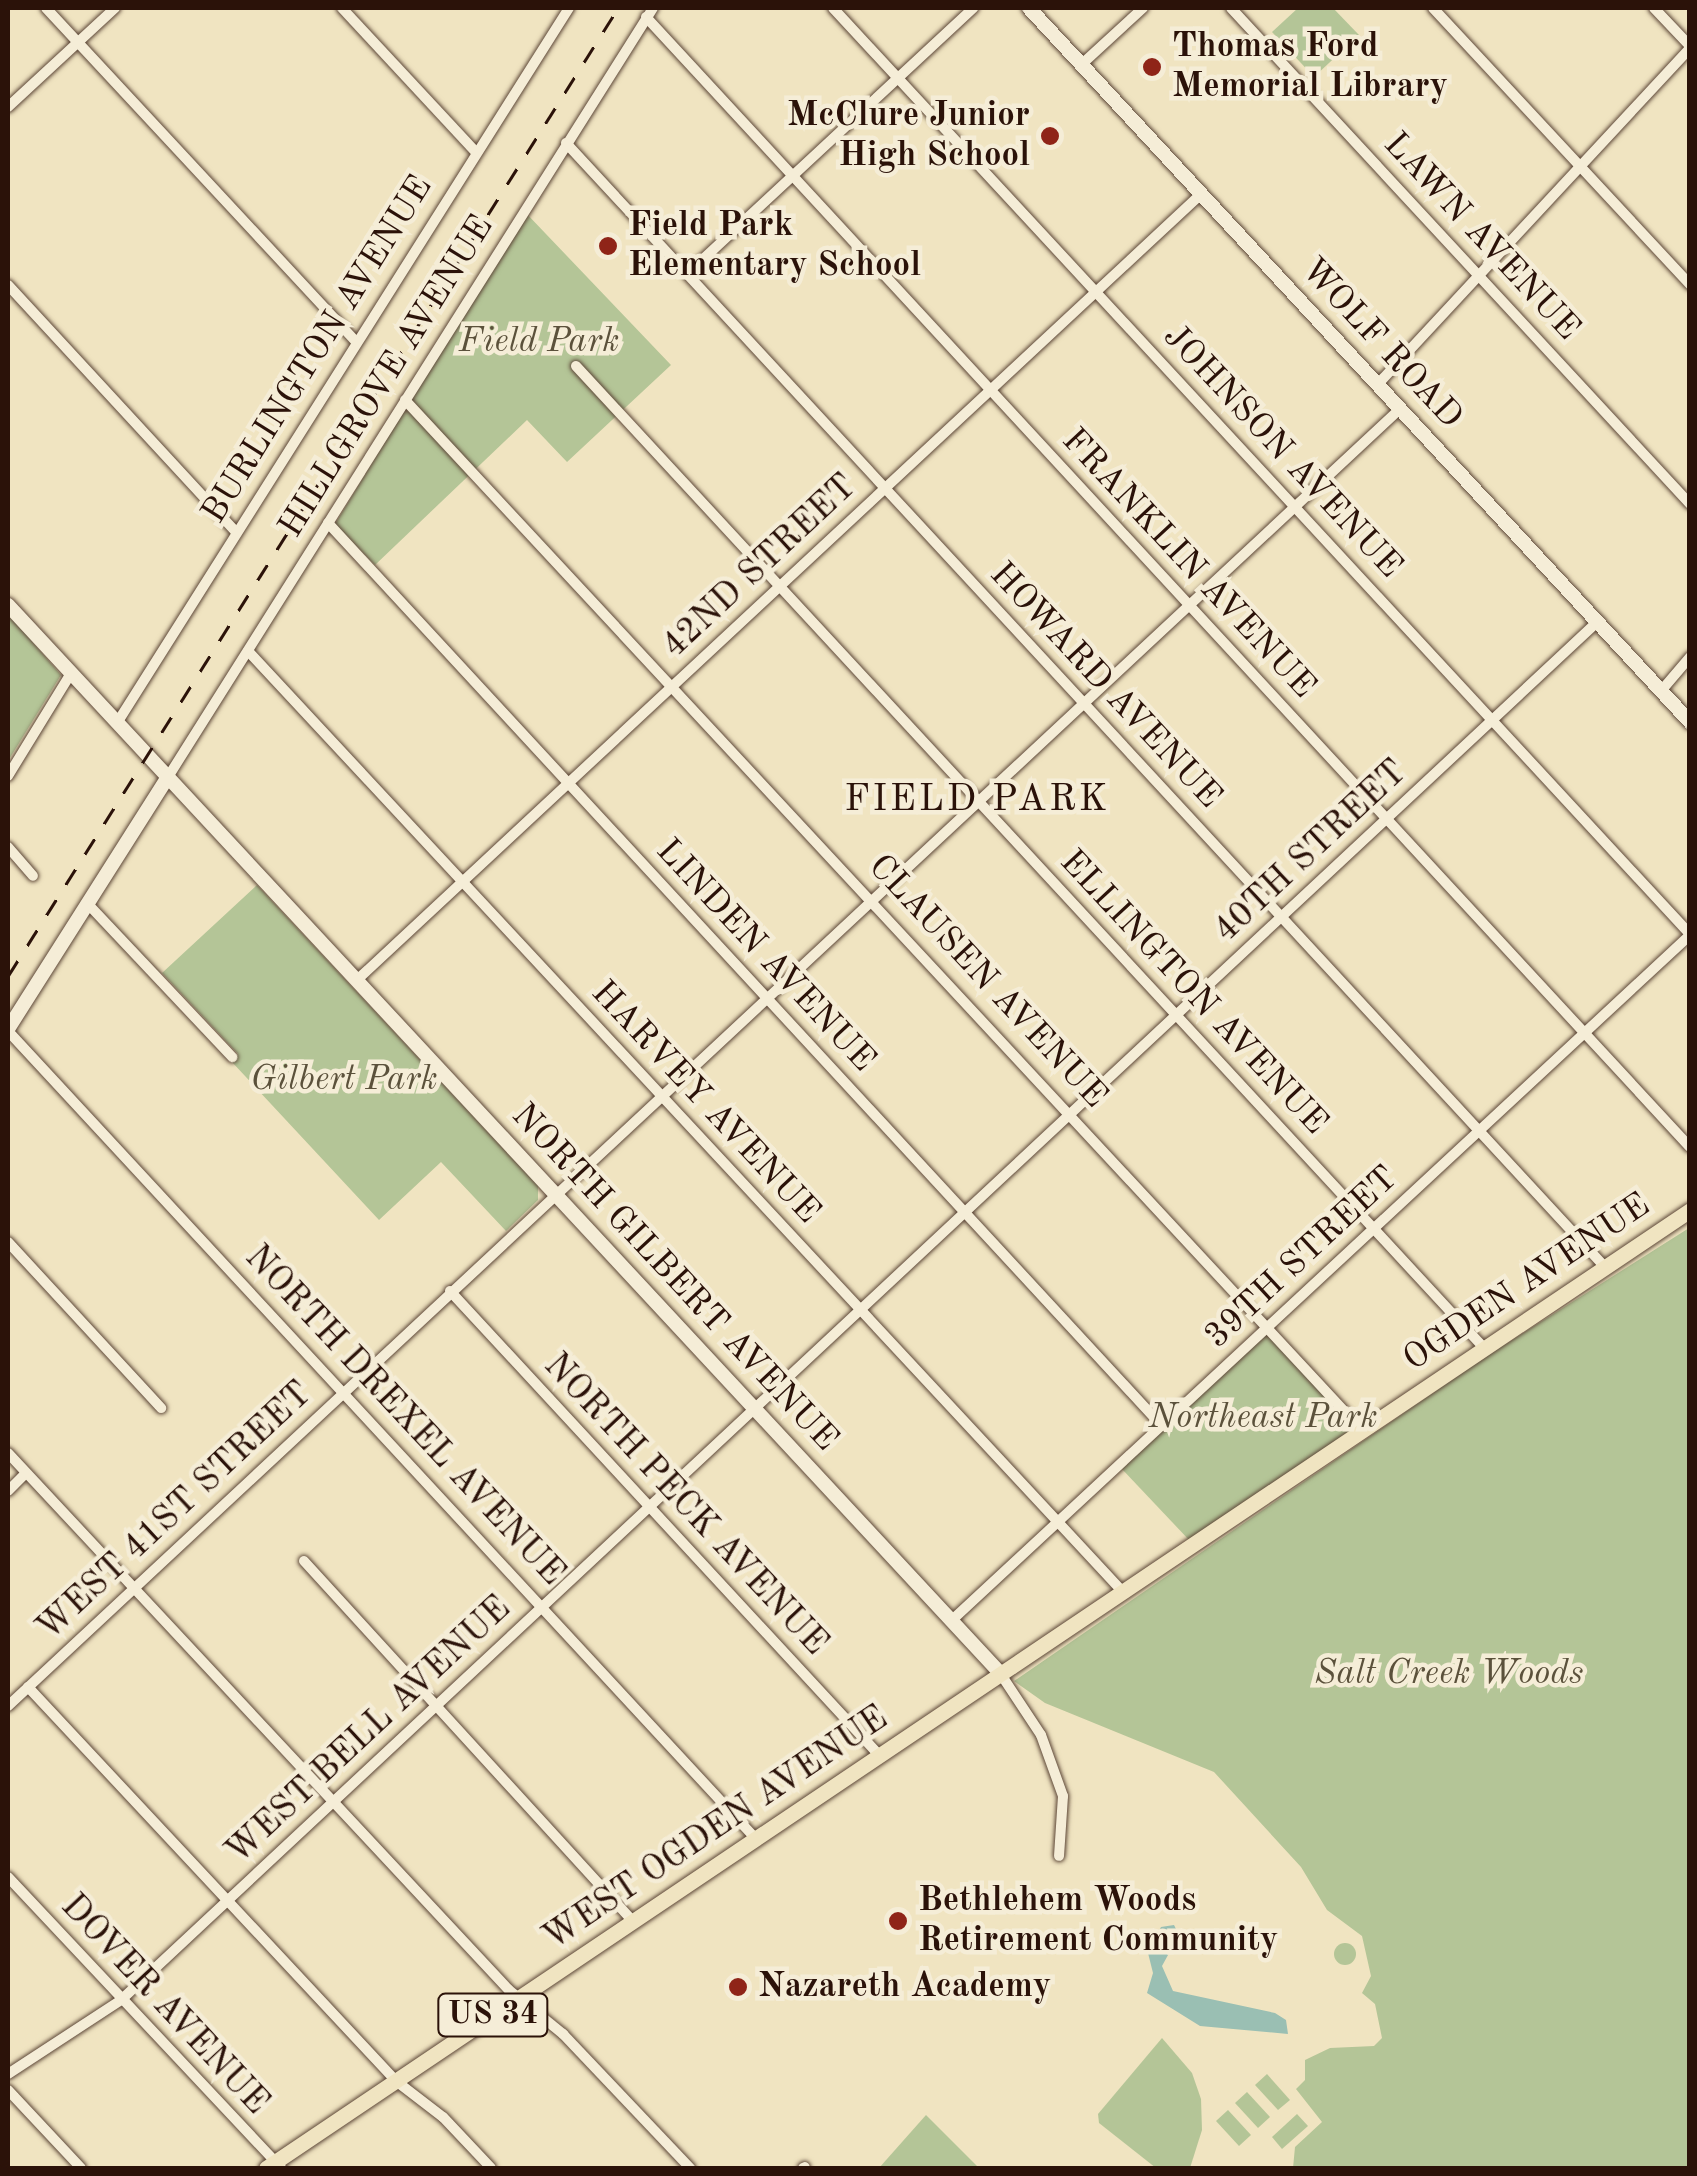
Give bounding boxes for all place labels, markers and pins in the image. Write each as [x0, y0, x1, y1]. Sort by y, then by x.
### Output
place label: Thomas Ford Memorial Library [1172, 26, 1448, 108]
marker: Thomas Ford Memorial Library [1141, 56, 1163, 78]
place label: McClure Junior High School [787, 95, 1030, 177]
marker: McClure Junior High School [1039, 125, 1061, 147]
place label: Field Park Elementary School [628, 205, 921, 287]
marker: Field Park Elementary School [597, 235, 619, 257]
place label: Bethlehem Woods Retirement Community [918, 1880, 1278, 1962]
marker: Bethlehem Woods Retirement Community [887, 1910, 909, 1932]
place label: Nazareth Academy [758, 1966, 1051, 2008]
marker: Nazareth Academy [727, 1976, 749, 1998]

